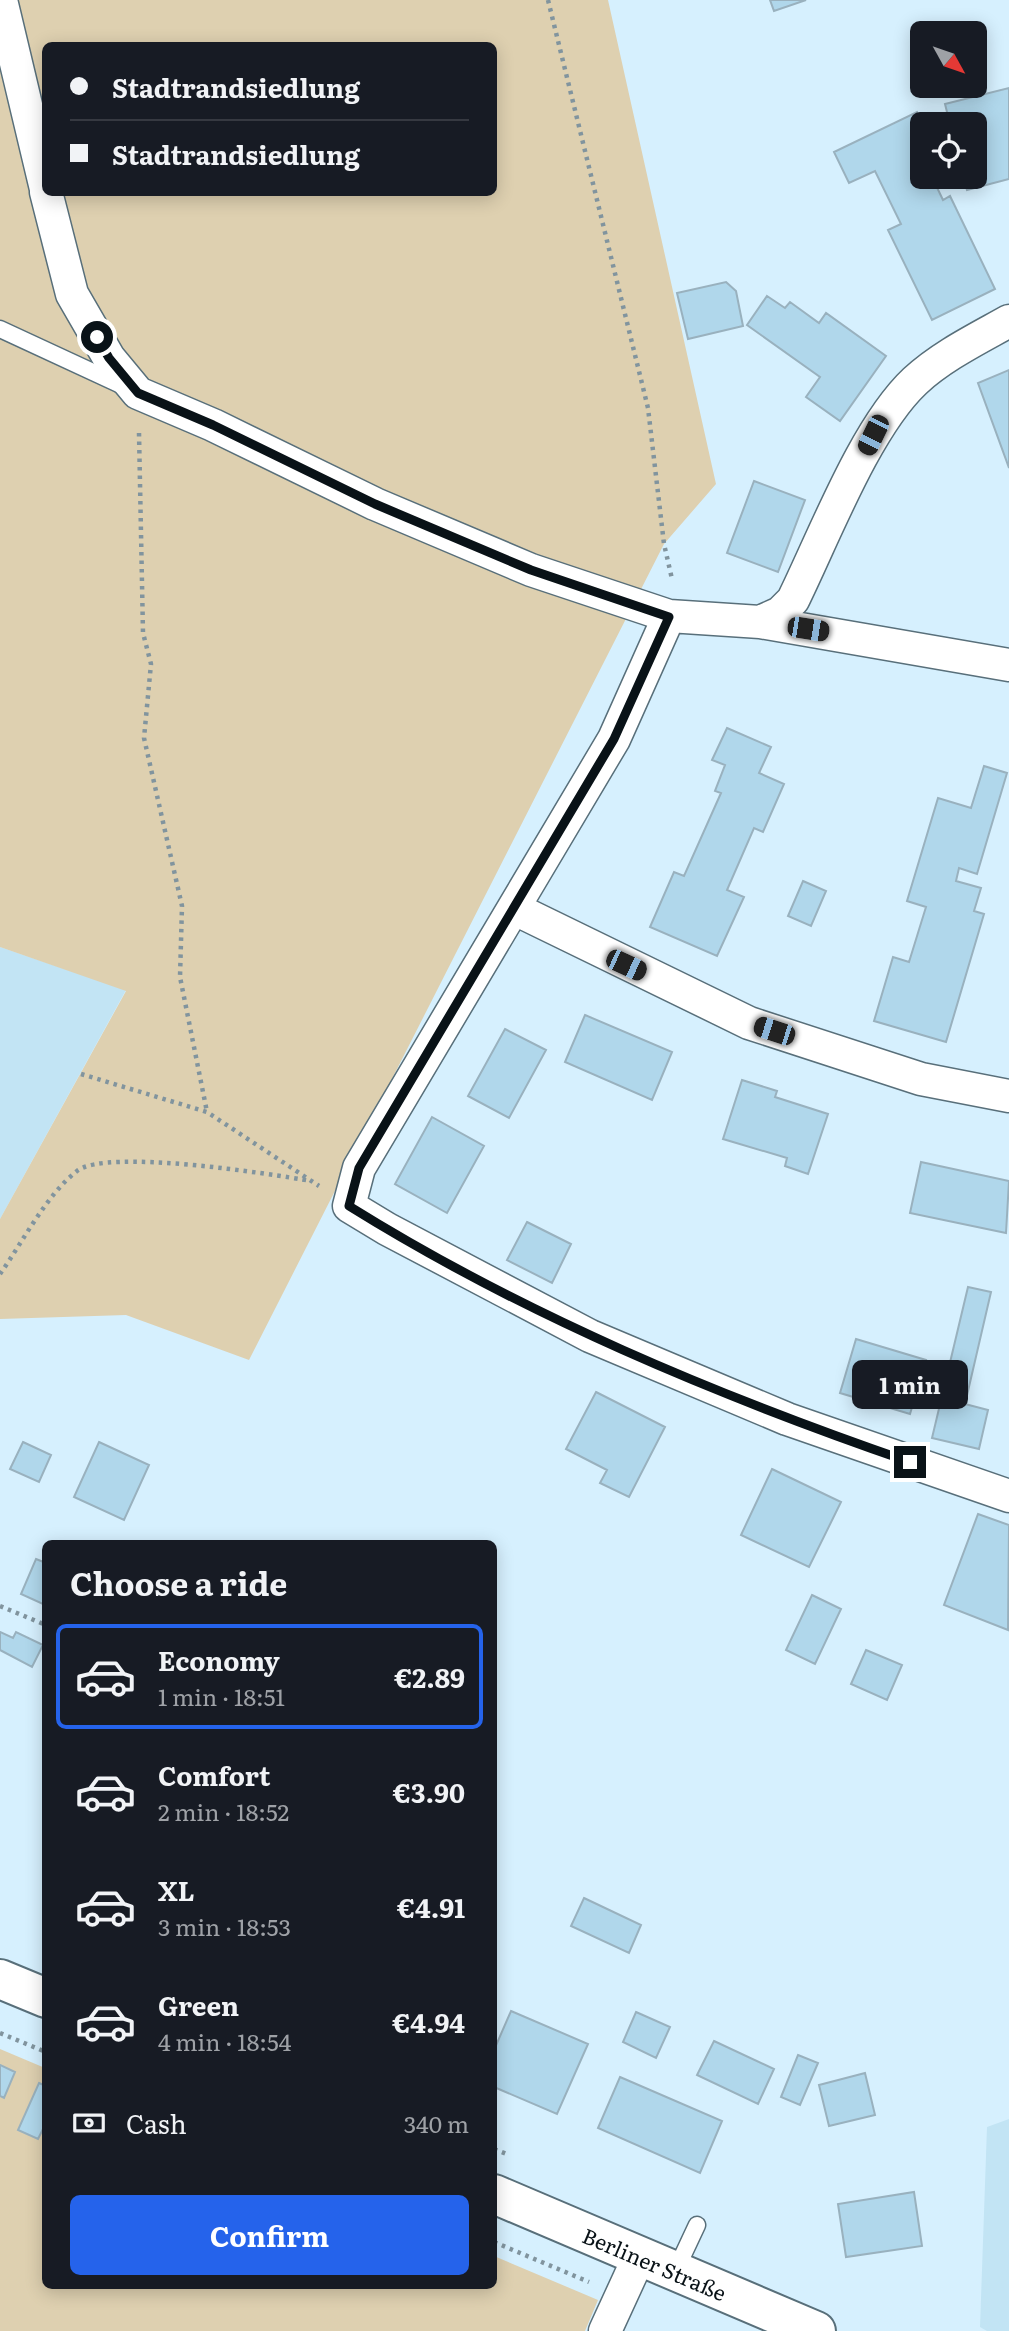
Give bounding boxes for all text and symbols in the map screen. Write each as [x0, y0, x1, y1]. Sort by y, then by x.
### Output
north arrow [910, 21, 987, 98]
map controls [910, 21, 987, 189]
text: Stadtrandsiedlung [112, 67, 360, 106]
button: locate [910, 112, 987, 189]
text: Stadtrandsiedlung [112, 134, 360, 173]
route start [81, 321, 113, 353]
car [855, 412, 892, 458]
car [786, 615, 831, 643]
car [603, 947, 650, 983]
car [751, 1015, 798, 1047]
callout: 1 min [852, 1360, 968, 1410]
text: 1 min [879, 1367, 941, 1401]
route end [894, 1446, 926, 1478]
text: Choose a ride [70, 1558, 287, 1606]
text: Economy [158, 1640, 280, 1679]
icon: car [74, 1645, 137, 1708]
text: €2.89 [394, 1657, 465, 1696]
text: 1 min · 18:51 [158, 1679, 285, 1713]
text: Comfort [158, 1755, 270, 1794]
icon: car [74, 1760, 137, 1823]
text: €3.90 [393, 1772, 465, 1811]
text: 2 min · 18:52 [158, 1794, 289, 1828]
text: XL [158, 1870, 195, 1909]
icon: car [74, 1875, 137, 1938]
text: €4.91 [397, 1887, 465, 1926]
text: 3 min · 18:53 [158, 1909, 291, 1943]
text: Green [158, 1985, 239, 2024]
icon: car [74, 1990, 137, 2053]
text: €4.94 [392, 2002, 465, 2041]
text: 4 min · 18:54 [158, 2024, 291, 2058]
text: Cash [126, 2103, 187, 2142]
icon: cash [70, 2104, 108, 2142]
text: 340 m [404, 2106, 469, 2140]
button: Confirm [70, 2195, 469, 2275]
street label: Berliner Straße [578, 2218, 732, 2307]

